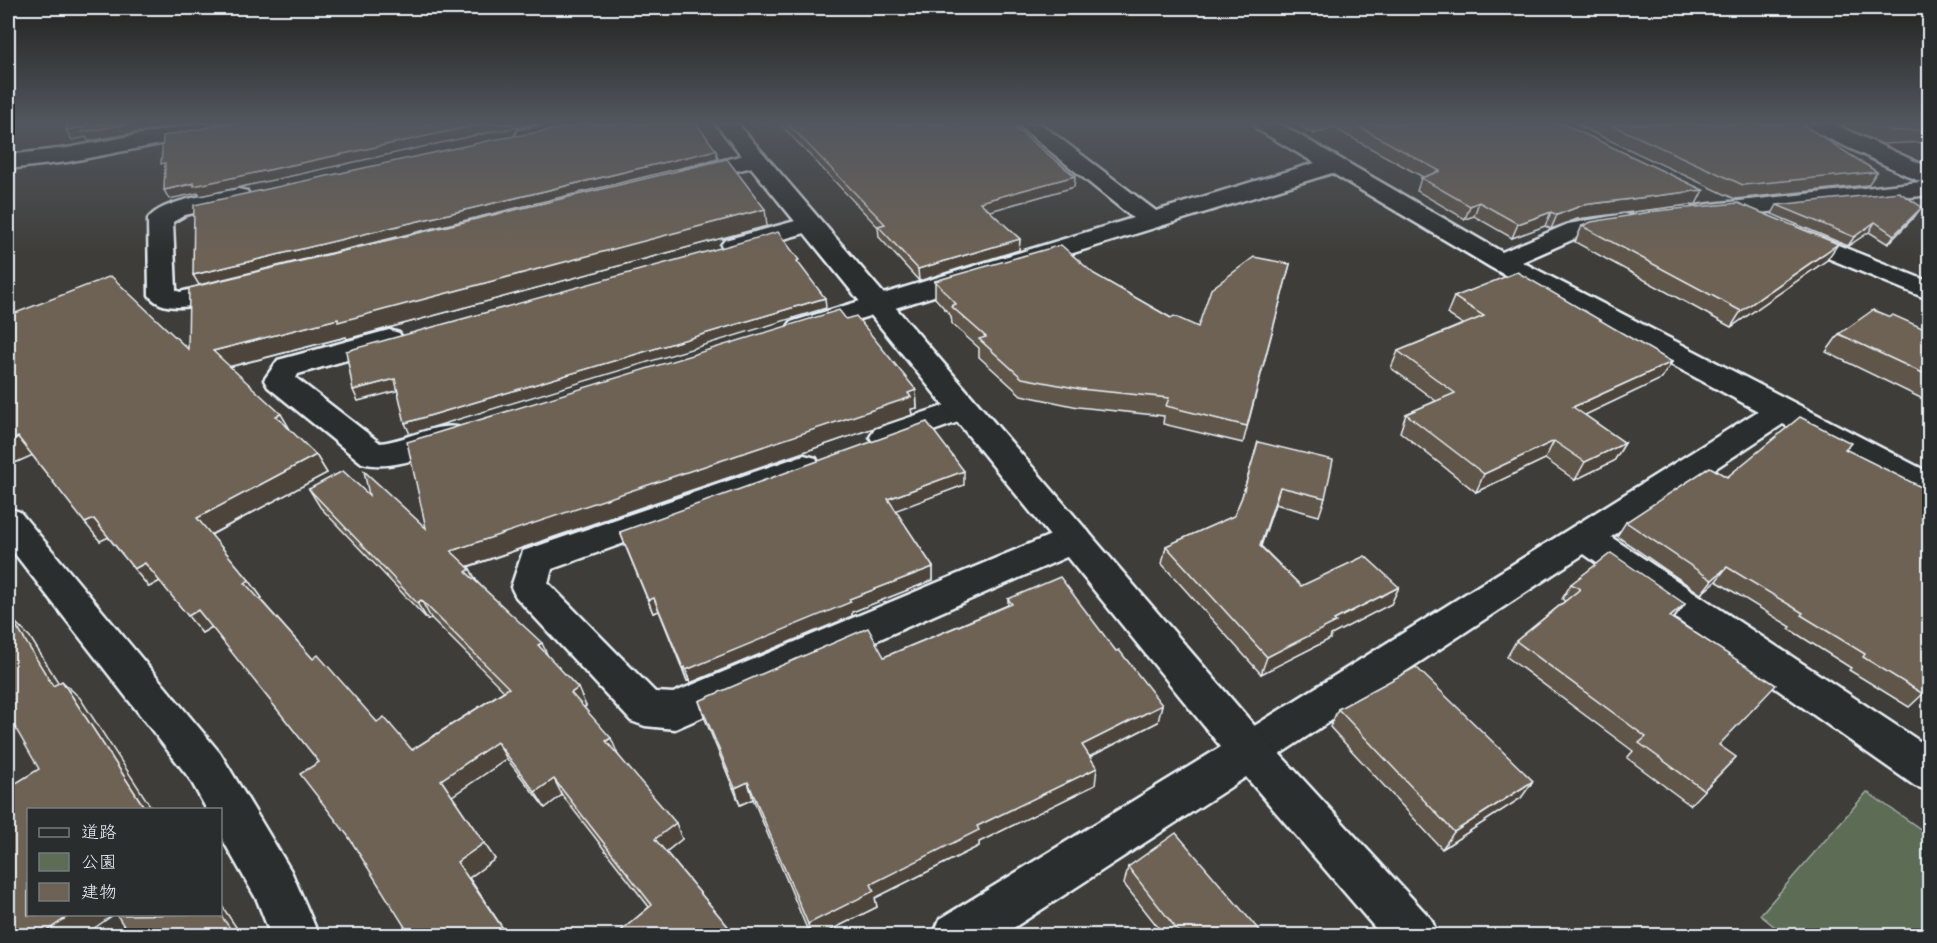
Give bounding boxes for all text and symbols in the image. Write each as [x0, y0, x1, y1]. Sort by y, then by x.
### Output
legend [27, 808, 222, 916]
text: 道路 [81, 821, 117, 844]
text: 公園 [81, 851, 117, 874]
text: 建物 [81, 881, 117, 904]

